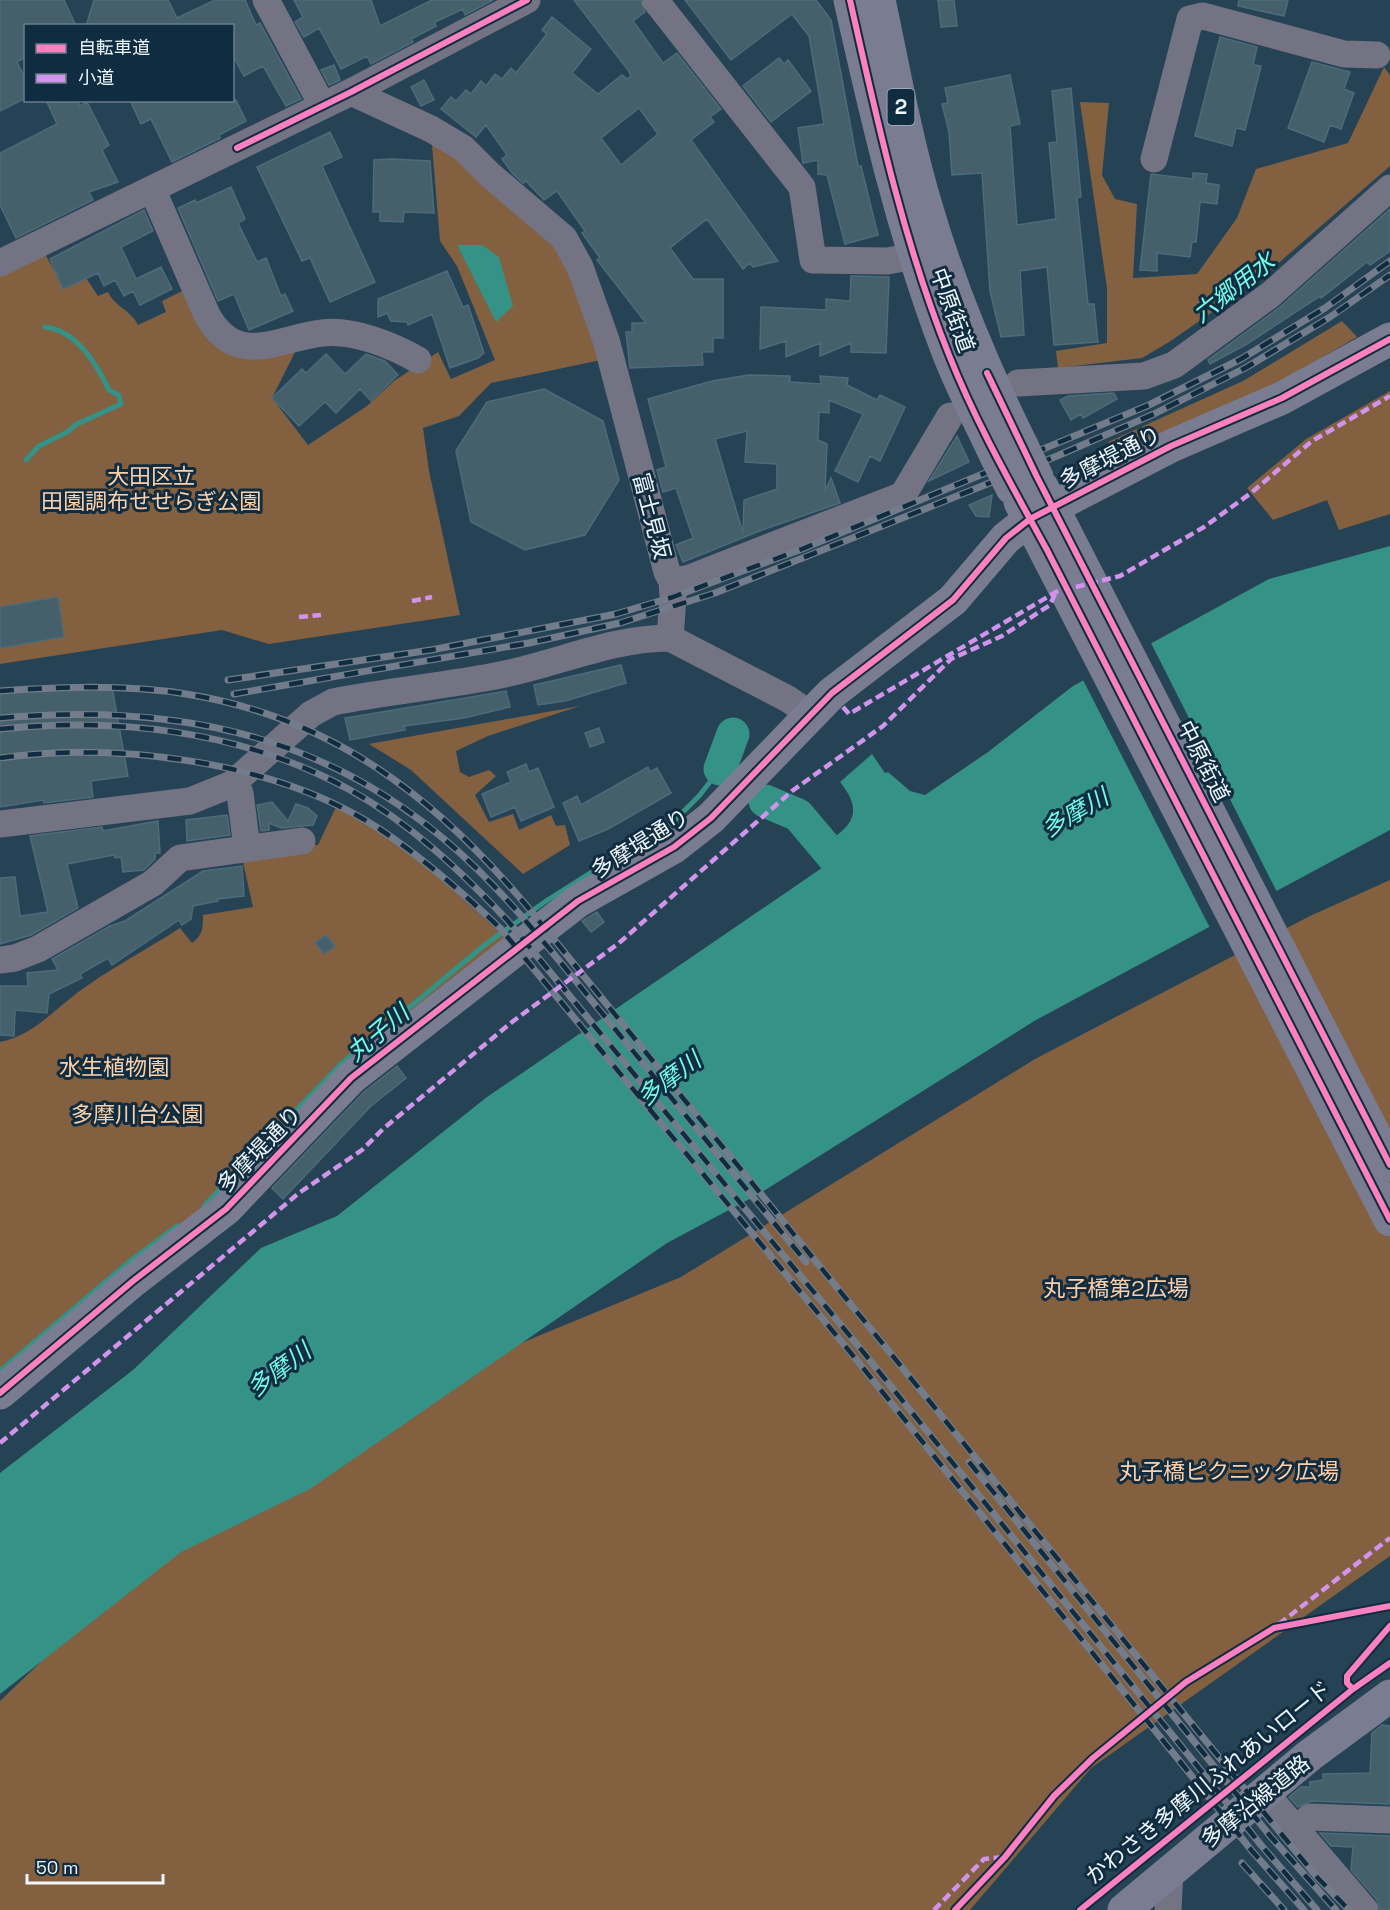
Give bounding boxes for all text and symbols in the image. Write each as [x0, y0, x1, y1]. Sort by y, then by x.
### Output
legend [24, 24, 234, 102]
text: 自転車道 [78, 36, 150, 59]
text: 小道 [78, 66, 114, 89]
road number: 2 [888, 89, 914, 125]
water label: 六郷用水 [1186, 244, 1283, 329]
street label: 中原街道 [925, 264, 981, 356]
street label: 多摩堤通り [1055, 420, 1165, 494]
park label: 大田区立 田園調布せせらぎ公園 [41, 462, 261, 515]
street label: 富士見坂 [627, 470, 677, 562]
street label: 中原街道 [1172, 715, 1236, 807]
water label: 多摩川 [1036, 780, 1116, 844]
street label: 多摩堤通り [586, 802, 694, 884]
water label: 丸子川 [340, 996, 418, 1068]
water label: 多摩川 [631, 1043, 709, 1113]
park label: 水生植物園 [59, 1053, 169, 1081]
park label: 多摩川台公園 [71, 1100, 203, 1128]
street label: 多摩堤通り [211, 1100, 307, 1198]
park label: 丸子橋第2広場 [1043, 1274, 1189, 1302]
water label: 多摩川 [241, 1334, 319, 1404]
park label: 丸子橋ピクニック広場 [1119, 1457, 1339, 1485]
street label: かわさき多摩川ふれあいロード [1080, 1674, 1336, 1890]
street label: 多摩沿線道路 [1195, 1749, 1315, 1853]
scale bar [27, 1847, 164, 1885]
text: 50 m [36, 1856, 78, 1879]

